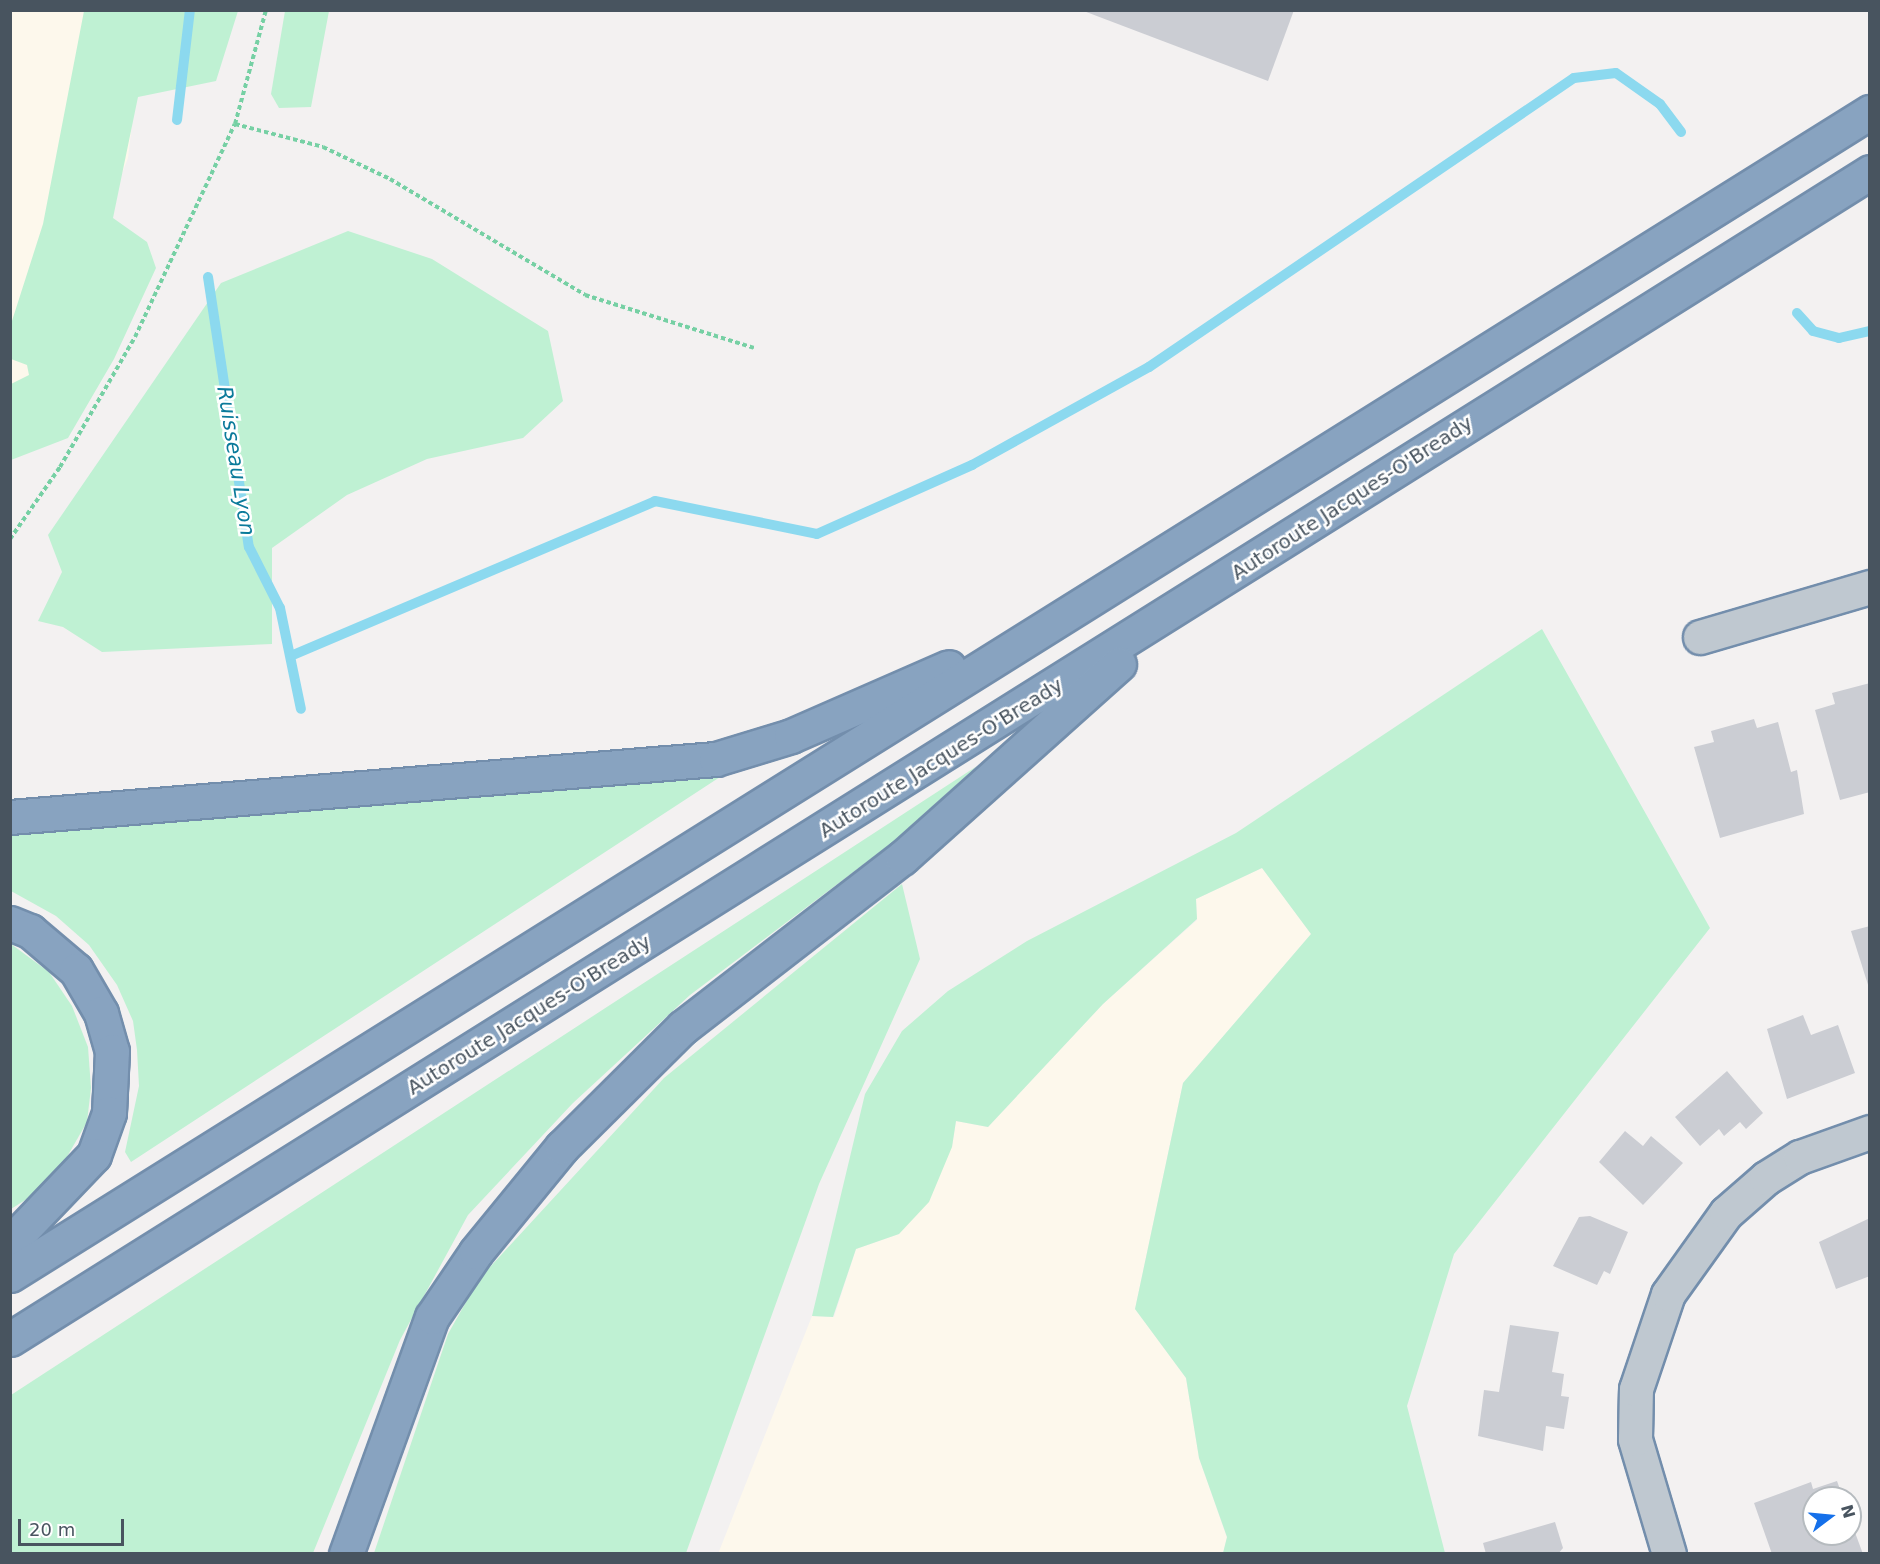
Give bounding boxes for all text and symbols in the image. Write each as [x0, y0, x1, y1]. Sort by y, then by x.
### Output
water label: Ruisseau Lyon [212, 384, 260, 538]
street label: Autoroute Jacques-O'Bready [1227, 411, 1477, 585]
street label: Autoroute Jacques-O'Bready [815, 673, 1067, 843]
street label: Autoroute Jacques-O'Bready [403, 930, 655, 1100]
north arrow [1802, 1486, 1862, 1546]
text: N [1837, 1502, 1859, 1520]
scale bar [21, 1507, 128, 1545]
text: 20 m [29, 1519, 75, 1540]

